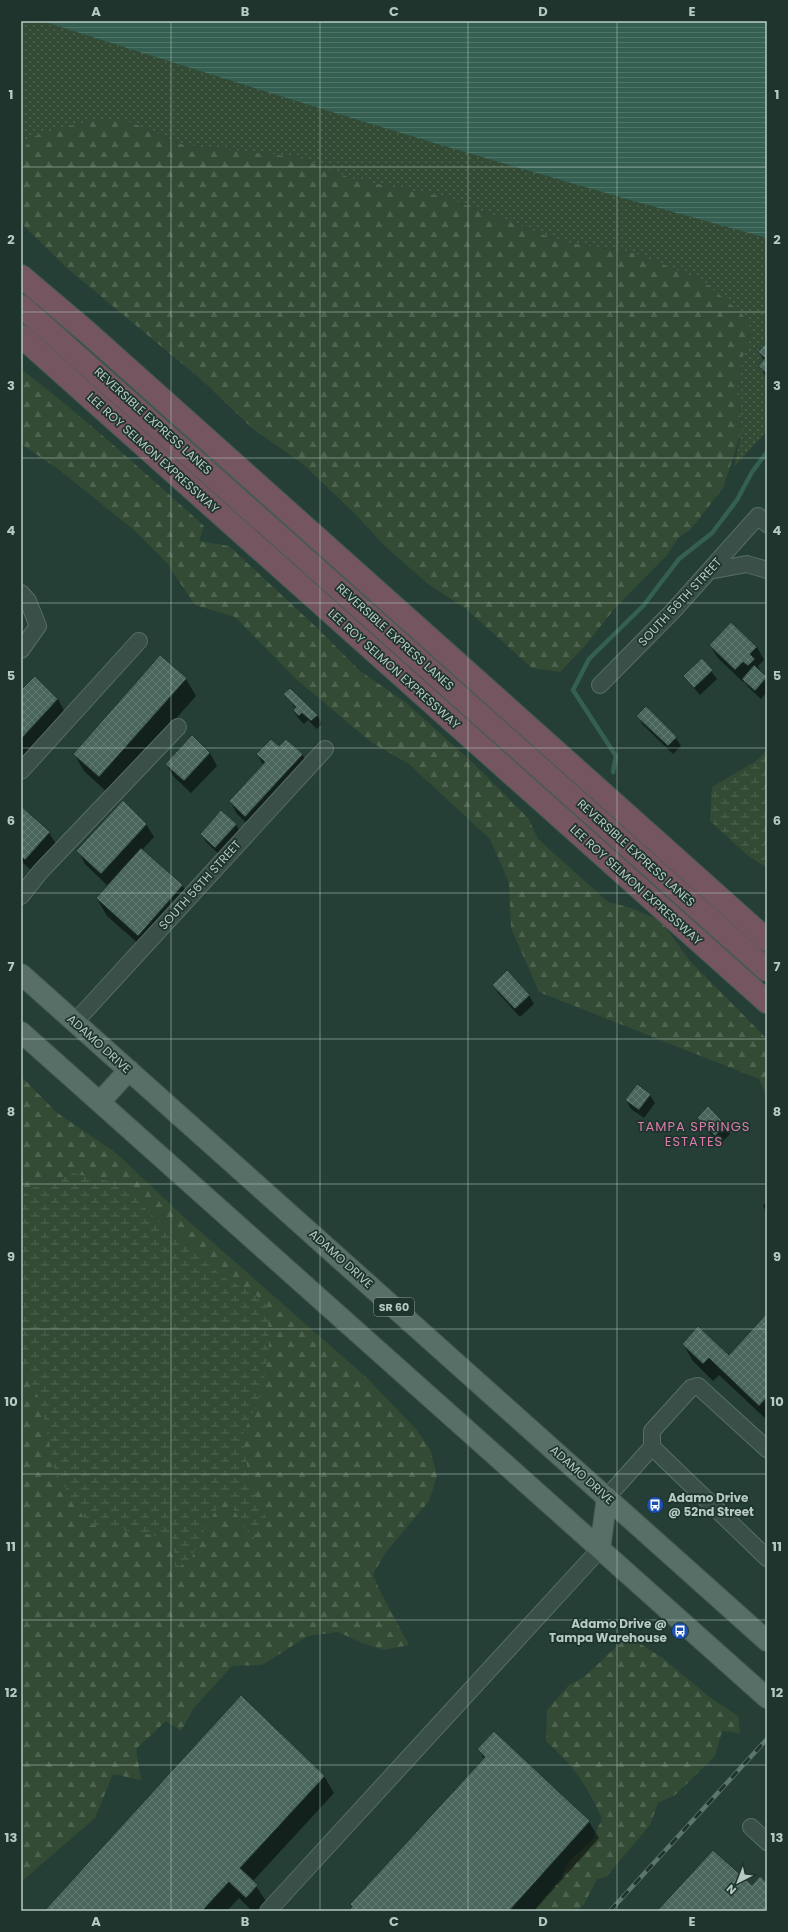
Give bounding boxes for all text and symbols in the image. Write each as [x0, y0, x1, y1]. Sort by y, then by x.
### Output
text: A [91, 2, 101, 21]
text: B [241, 2, 250, 21]
text: C [389, 2, 399, 21]
text: D [538, 2, 548, 21]
text: E [688, 2, 696, 21]
text: 1 [9, 85, 13, 104]
text: 1 [775, 85, 779, 104]
text: 2 [7, 230, 15, 249]
text: 2 [773, 230, 781, 249]
street label: REVERSIBLE EXPRESS LANES [91, 363, 216, 478]
text: 3 [7, 376, 15, 395]
text: 3 [773, 376, 781, 395]
street label: LEE ROY SELMON EXPRESSWAY [84, 389, 223, 517]
text: 4 [7, 521, 16, 540]
text: 4 [773, 521, 782, 540]
street label: SOUTH 56TH STREET [634, 553, 726, 650]
street label: REVERSIBLE EXPRESS LANES [333, 579, 458, 694]
street label: LEE ROY SELMON EXPRESSWAY [325, 605, 464, 733]
text: 5 [7, 666, 15, 685]
text: 5 [773, 666, 781, 685]
street label: REVERSIBLE EXPRESS LANES [574, 795, 699, 910]
text: 6 [7, 811, 15, 830]
text: 6 [773, 811, 781, 830]
street label: LEE ROY SELMON EXPRESSWAY [567, 821, 706, 949]
street label: SOUTH 56TH STREET [155, 836, 245, 933]
text: 7 [8, 957, 15, 976]
text: 7 [774, 957, 781, 976]
street label: ADAMO DRIVE [64, 1010, 135, 1077]
text: 8 [7, 1102, 15, 1121]
text: 8 [773, 1102, 781, 1121]
district label: TAMPA SPRINGS ESTATES [638, 1117, 750, 1151]
street label: ADAMO DRIVE [306, 1225, 377, 1292]
text: 9 [7, 1247, 15, 1266]
text: 9 [773, 1247, 781, 1266]
road number: SR 60 [374, 1298, 414, 1316]
text: 10 [4, 1392, 18, 1411]
text: 10 [770, 1392, 784, 1411]
street label: ADAMO DRIVE [547, 1441, 618, 1508]
place label: Adamo Drive @ 52nd Street [668, 1489, 754, 1520]
bus stop icon: Adamo Drive @ 52nd Street [645, 1495, 665, 1515]
text: 11 [6, 1537, 16, 1556]
text: 11 [772, 1537, 782, 1556]
place label: Adamo Drive @ Tampa Warehouse [549, 1615, 668, 1646]
bus stop icon: Adamo Drive @ Tampa Warehouse [670, 1621, 690, 1641]
text: 12 [5, 1683, 18, 1702]
text: 12 [771, 1683, 784, 1702]
text: 13 [5, 1828, 18, 1847]
text: 13 [771, 1828, 784, 1847]
north arrow [718, 1862, 758, 1902]
text: N [723, 1881, 740, 1898]
text: A [91, 1912, 101, 1931]
text: B [241, 1912, 250, 1931]
text: C [389, 1912, 399, 1931]
text: D [538, 1912, 548, 1931]
text: E [688, 1912, 696, 1931]

